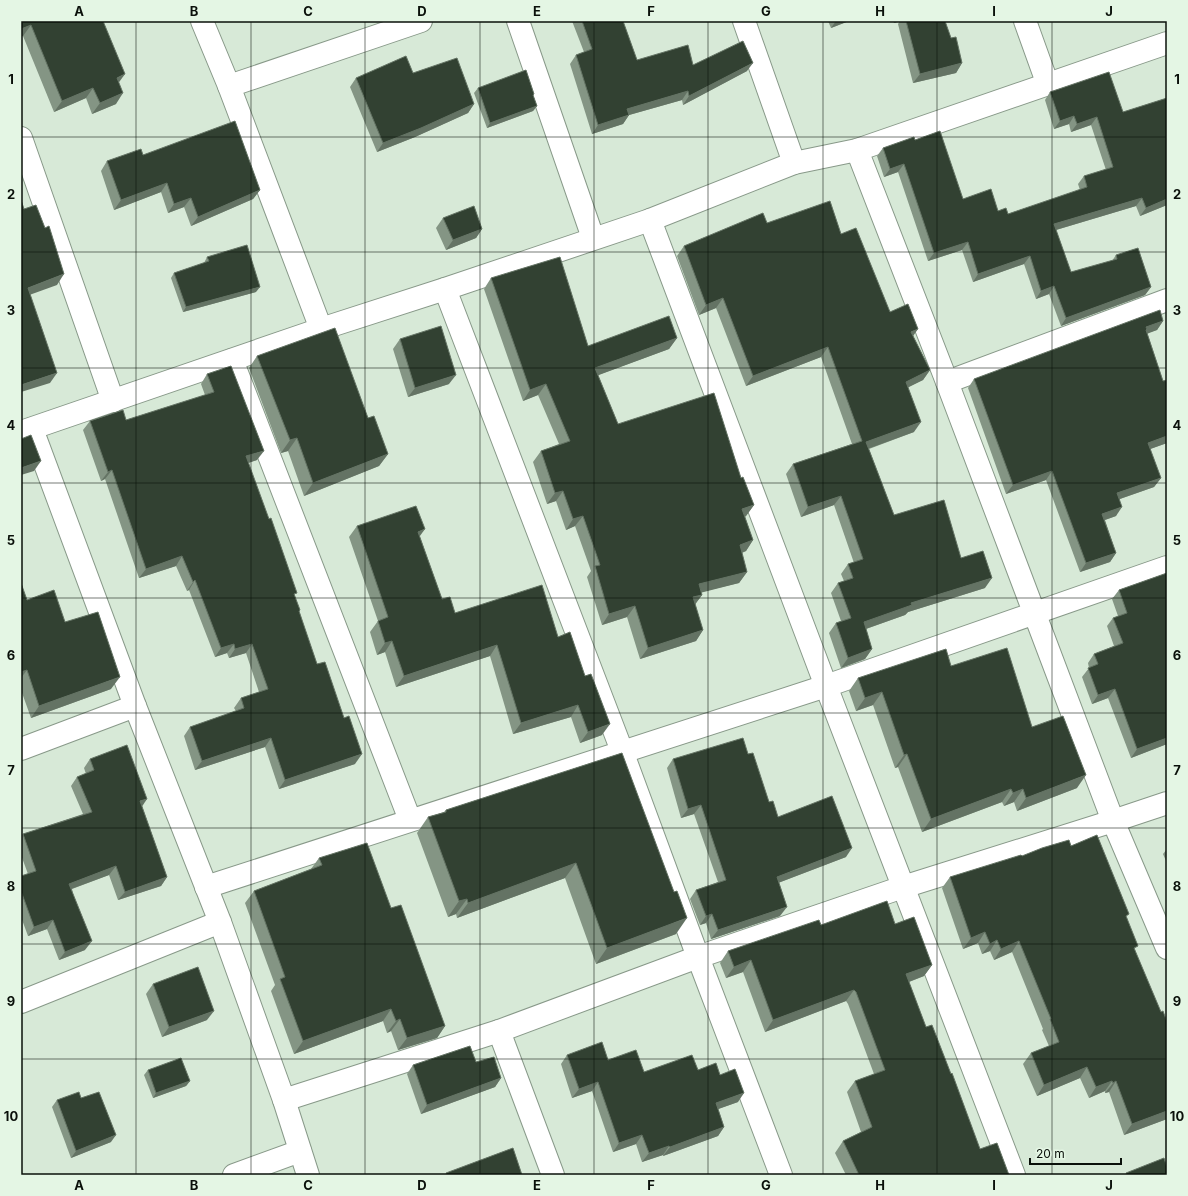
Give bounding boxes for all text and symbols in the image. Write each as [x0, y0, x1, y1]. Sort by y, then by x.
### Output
text: A [74, 3, 84, 19]
text: B [190, 3, 199, 19]
text: C [303, 3, 313, 19]
text: D [417, 3, 427, 19]
text: E [533, 3, 541, 19]
text: F [647, 3, 655, 19]
text: G [761, 3, 771, 19]
text: H [875, 3, 885, 19]
text: I [992, 3, 996, 19]
text: J [1105, 3, 1113, 19]
text: 1 [8, 71, 14, 87]
text: 1 [1174, 71, 1180, 87]
text: 2 [7, 186, 15, 202]
text: 2 [1173, 186, 1181, 202]
text: 3 [7, 302, 15, 318]
text: 3 [1173, 302, 1181, 318]
text: 4 [7, 417, 16, 433]
text: 4 [1173, 417, 1182, 433]
text: 5 [7, 532, 15, 548]
text: 5 [1173, 532, 1181, 548]
text: 6 [7, 647, 15, 663]
text: 6 [1173, 647, 1181, 663]
text: 7 [7, 762, 15, 778]
text: 7 [1173, 762, 1181, 778]
text: 8 [7, 878, 15, 894]
text: 8 [1173, 878, 1181, 894]
text: 9 [7, 993, 15, 1009]
text: 9 [1173, 993, 1181, 1009]
text: 10 [4, 1108, 18, 1124]
text: 10 [1170, 1108, 1184, 1124]
scale bar [1030, 1140, 1121, 1166]
text: 20 m [1036, 1146, 1065, 1161]
text: A [74, 1177, 84, 1193]
text: B [190, 1177, 199, 1193]
text: C [303, 1177, 313, 1193]
text: D [417, 1177, 427, 1193]
text: E [533, 1177, 541, 1193]
text: F [647, 1177, 655, 1193]
text: G [761, 1177, 771, 1193]
text: H [875, 1177, 885, 1193]
text: I [992, 1177, 996, 1193]
text: J [1105, 1177, 1113, 1193]

